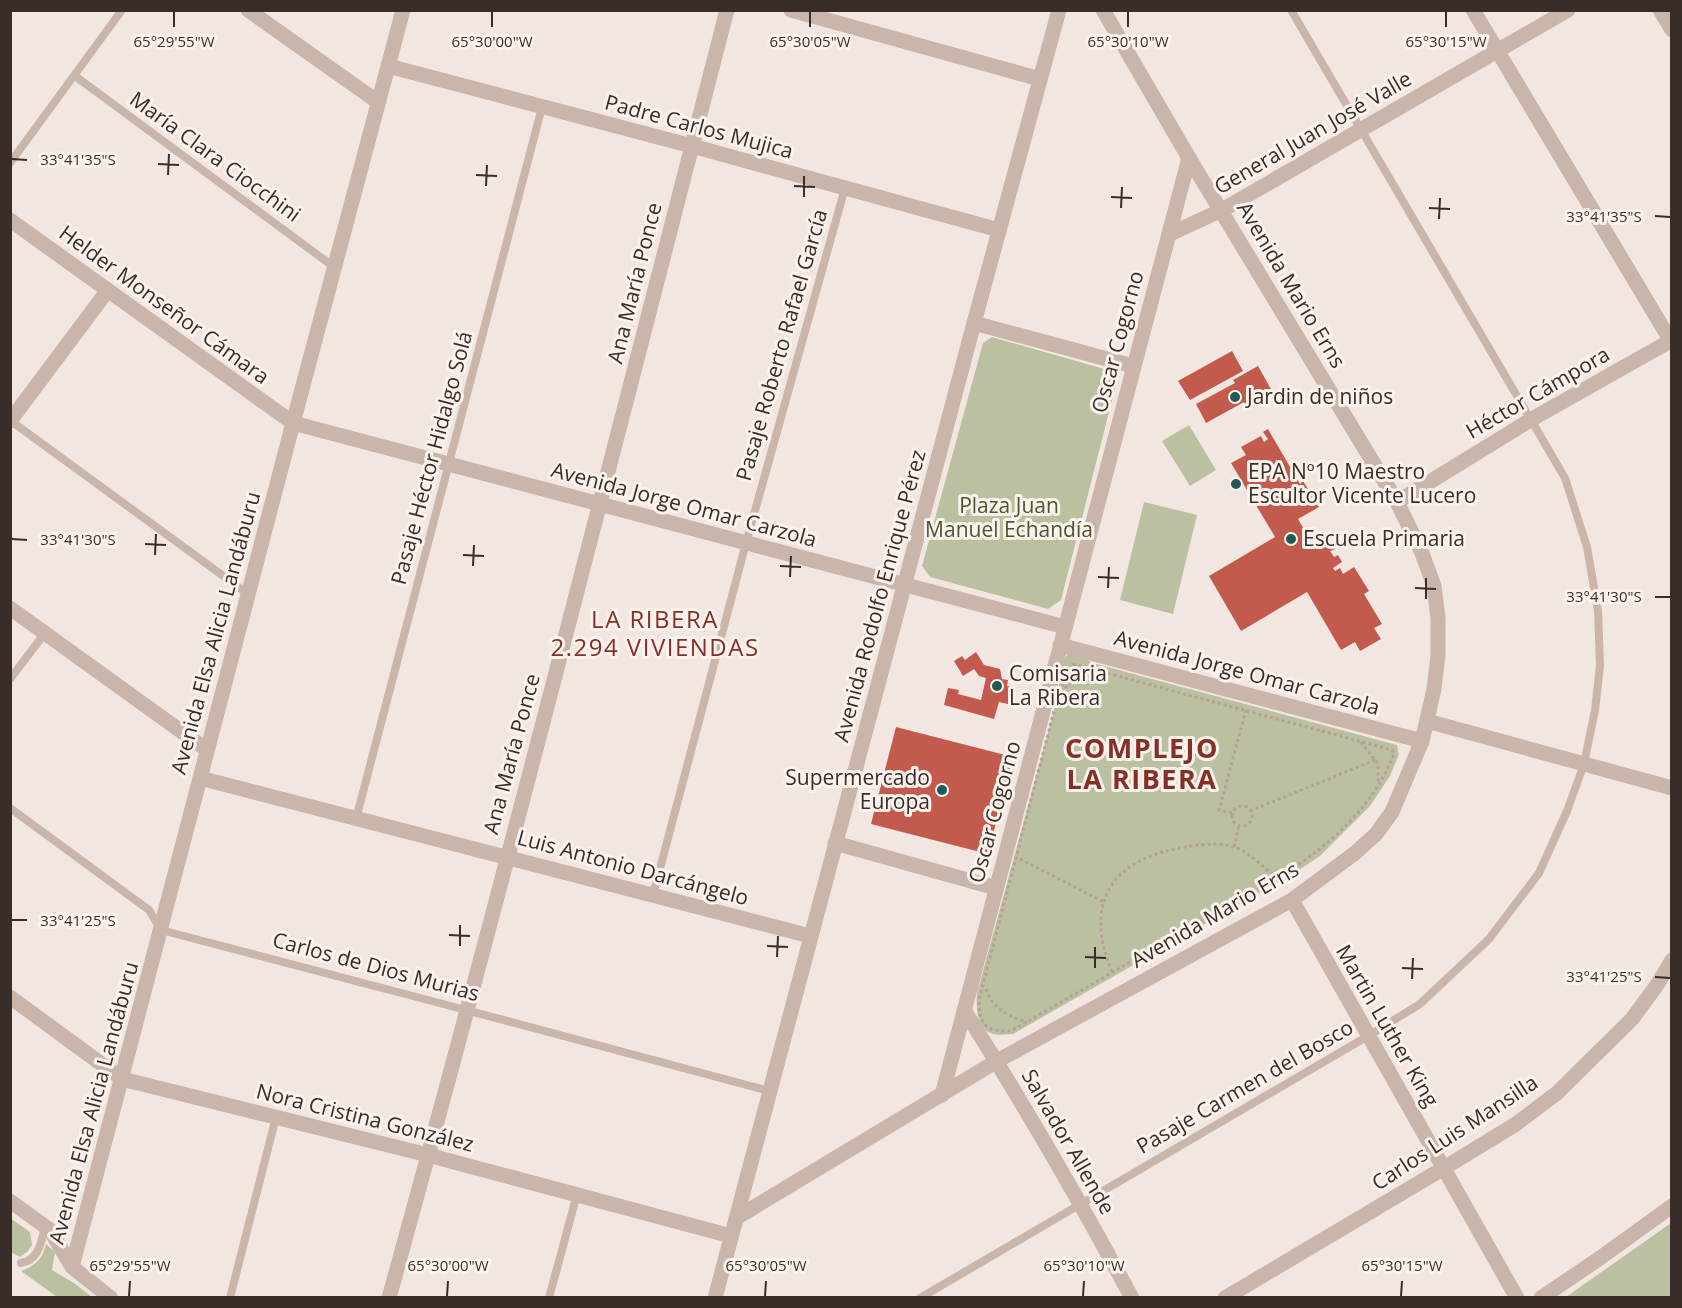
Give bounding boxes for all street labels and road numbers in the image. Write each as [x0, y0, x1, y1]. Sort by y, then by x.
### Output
street label: General Juan José Valle [1209, 64, 1416, 200]
street label: María Clara Ciocchini [124, 85, 307, 228]
street label: Padre Carlos Mujica [602, 87, 797, 165]
street label: Avenida Mario Erns [1231, 196, 1353, 373]
street label: Ana María Ponce [601, 199, 668, 366]
street label: Pasaje Roberto Rafael García [729, 206, 833, 484]
street label: Helder Monseñor Cámara [54, 218, 275, 390]
street label: Oscar Cogorno [1085, 268, 1149, 416]
street label: Pasaje Héctor Hidalgo Solá [384, 328, 478, 588]
street label: Héctor Cámpora [1461, 340, 1614, 445]
street label: Avenida Rodolfo Enrique Pérez [827, 446, 932, 745]
street label: Avenida Jorge Omar Carzola [548, 455, 820, 553]
street label: Avenida Elsa Alicia Landáburu [164, 488, 266, 777]
street label: Avenida Jorge Omar Carzola [1111, 623, 1383, 721]
street label: Ana María Ponce [476, 671, 546, 837]
street label: Oscar Cogorno [962, 738, 1026, 886]
street label: Luis Antonio Darcángelo [515, 823, 752, 911]
street label: Avenida Mario Erns [1125, 855, 1304, 974]
street label: Carlos de Dios Murias [270, 925, 483, 1007]
street label: Martin Luther King [1330, 939, 1446, 1112]
street label: Avenida Elsa Alicia Landáburu [42, 958, 144, 1247]
street label: Pasaje Carmen del Bosco [1131, 1013, 1358, 1160]
street label: Salvador Allende [1016, 1064, 1122, 1219]
street label: Carlos Luis Mansilla [1366, 1068, 1543, 1196]
street label: Nora Cristina González [254, 1076, 477, 1158]

